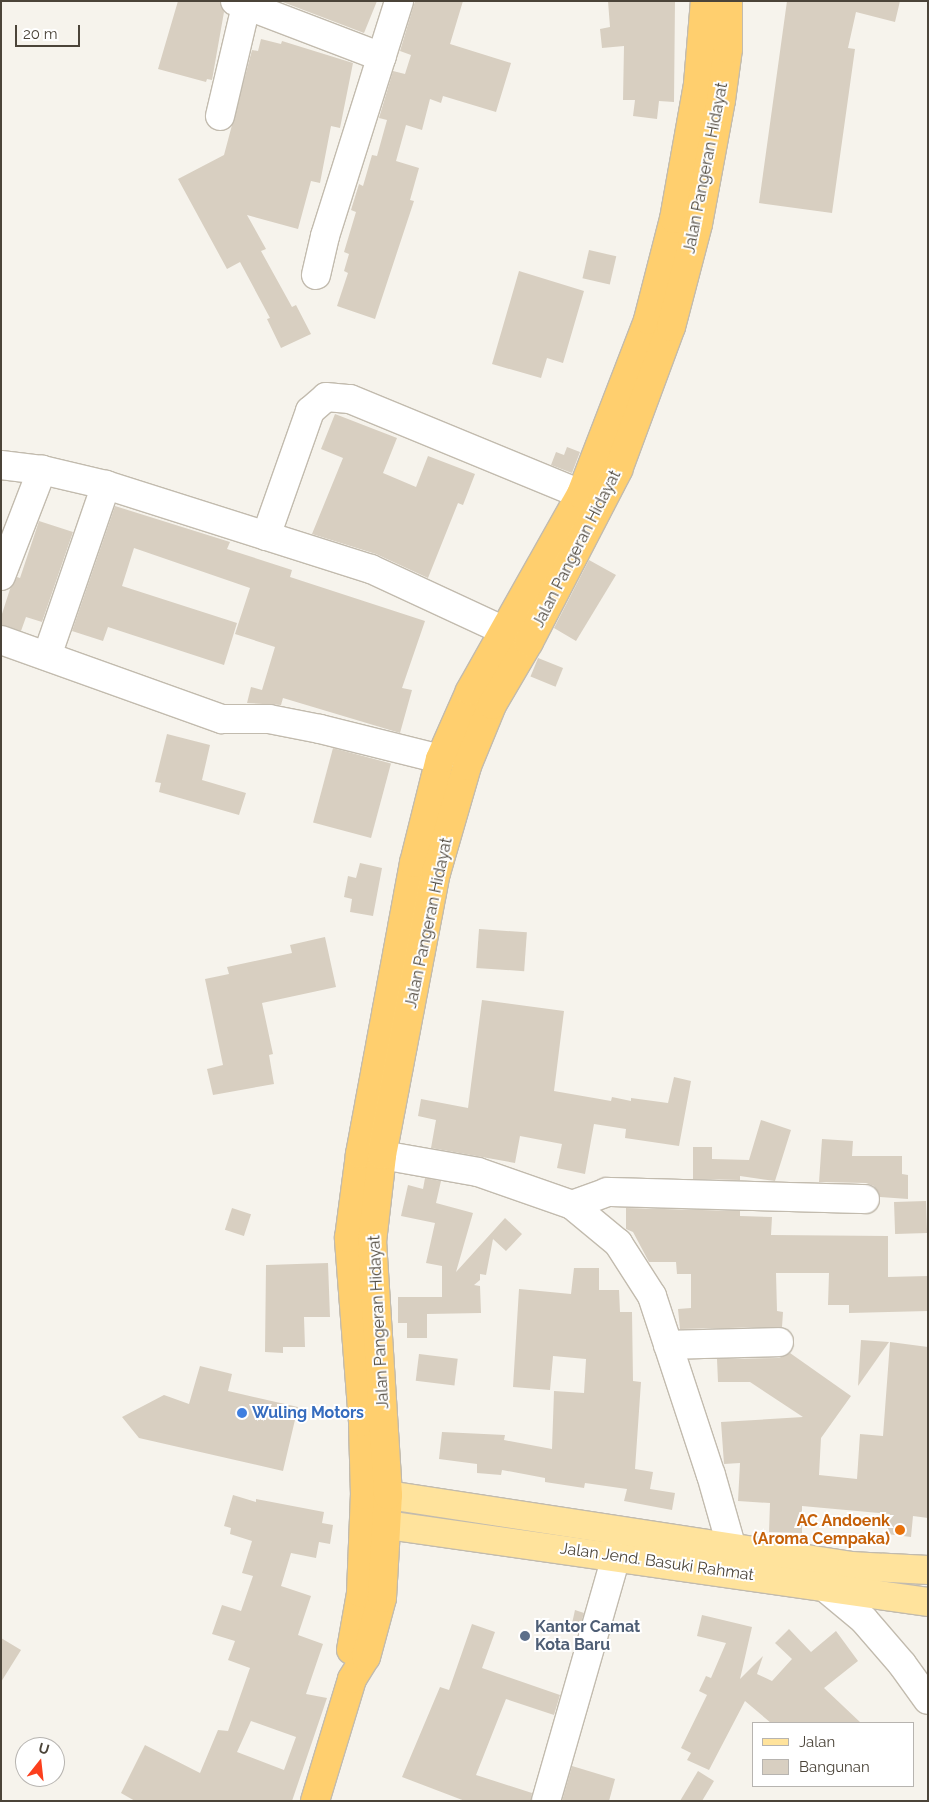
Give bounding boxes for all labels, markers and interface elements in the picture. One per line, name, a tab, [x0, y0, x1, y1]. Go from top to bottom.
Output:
scale bar	[18, 15, 82, 47]
text: 20 m	[23, 25, 58, 43]
street label: Jalan Pangeran Hidayat	[680, 81, 732, 255]
street label: Jalan Pangeran Hidayat	[529, 467, 625, 631]
street label: Jalan Pangeran Hidayat	[402, 836, 456, 1010]
street label: Jalan Pangeran Hidayat	[365, 1235, 393, 1409]
place label: Wuling Motors	[252, 1403, 364, 1423]
marker: Wuling Motors	[236, 1407, 248, 1419]
place label: AC Andoenk (Aroma Cempaka)	[753, 1511, 890, 1549]
marker: AC Andoenk (Aroma Cempaka)	[894, 1524, 906, 1536]
street label: Jalan Jend. Basuki Rahmat	[559, 1539, 755, 1585]
place label: Kantor Camat Kota Baru	[535, 1617, 641, 1655]
marker: Kantor Camat Kota Baru	[519, 1630, 531, 1642]
legend	[752, 1722, 914, 1787]
text: Jalan	[799, 1733, 835, 1751]
north arrow	[15, 1737, 65, 1787]
text: U	[37, 1739, 51, 1758]
text: Bangunan	[799, 1758, 870, 1776]

